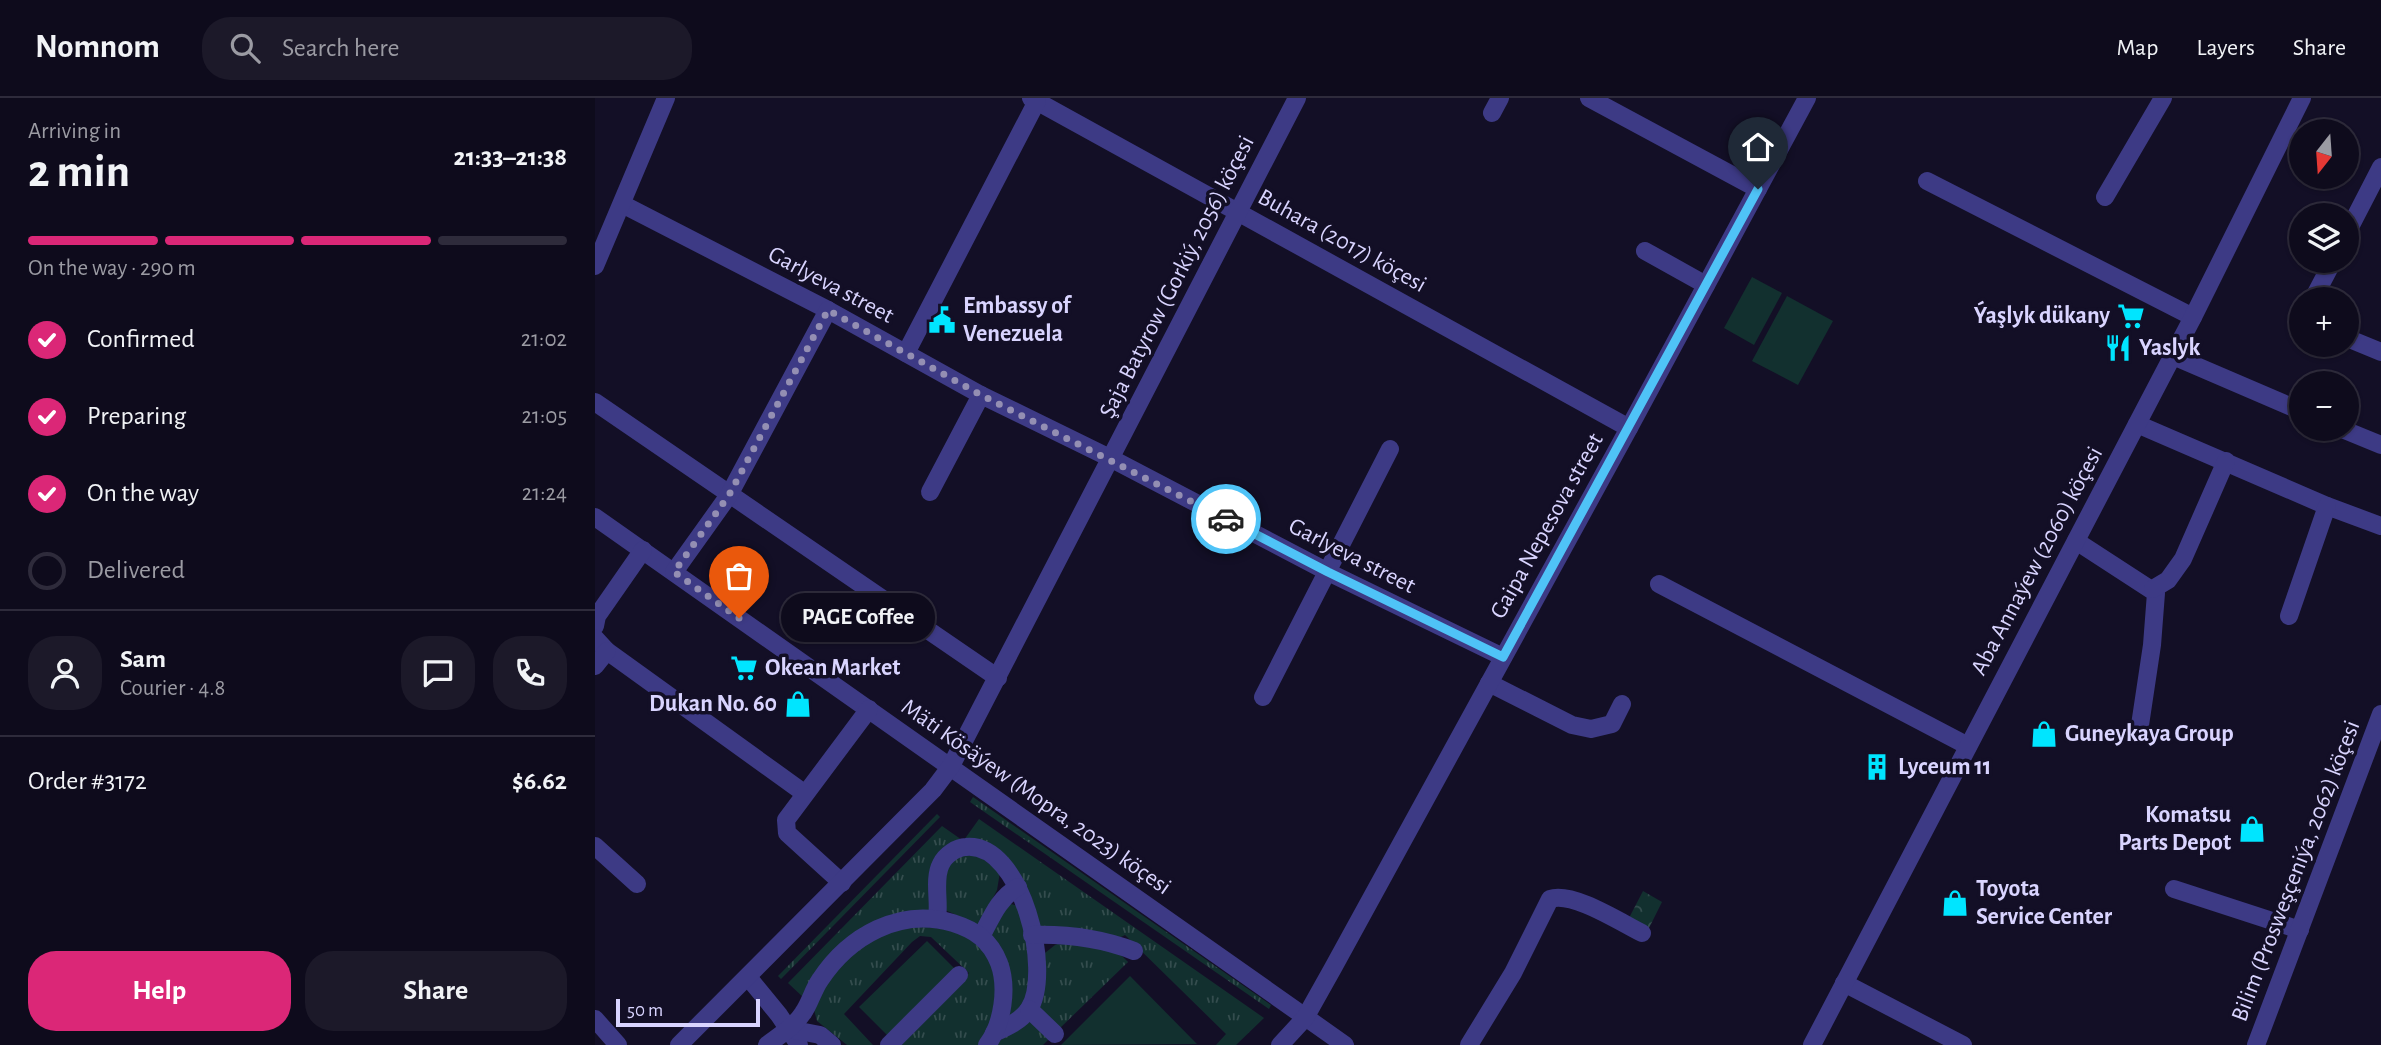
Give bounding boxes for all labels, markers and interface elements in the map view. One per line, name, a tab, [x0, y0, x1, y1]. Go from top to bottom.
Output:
search box	[202, 17, 692, 80]
icon: search	[226, 29, 264, 67]
text: Nomnom	[35, 31, 160, 64]
text: Search here	[282, 35, 400, 61]
text: Map	[2116, 36, 2158, 60]
text: Layers	[2196, 36, 2255, 60]
text: Share	[2293, 36, 2346, 60]
pin	[1728, 117, 1788, 189]
north arrow	[2289, 119, 2359, 189]
map controls	[2289, 119, 2359, 441]
text: Arriving in	[28, 120, 121, 143]
icon: home	[1739, 128, 1777, 166]
street label: Şaja Batyrow (Gorkiý, 2056) köçesi	[1095, 132, 1259, 422]
text: 21:33–21:38	[453, 144, 567, 170]
text: 2 min	[28, 149, 130, 195]
street label: Buhara (2017) köçesi	[1254, 185, 1430, 297]
button: layers	[2289, 203, 2359, 273]
street label: Garlyeva street	[764, 242, 898, 328]
text: On the way · 290 m	[28, 257, 196, 280]
button: +	[2289, 287, 2359, 357]
place label: Embassy of Venezuela	[963, 294, 1073, 346]
place label: Ýaşlyk dükany	[1974, 300, 2110, 328]
supermarket icon: Ýaşlyk dükany	[2116, 301, 2146, 331]
public building icon: Embassy of Venezuela	[927, 305, 957, 335]
icon: check	[28, 321, 66, 359]
text: Confirmed	[87, 326, 195, 352]
text: 21:02	[521, 328, 567, 351]
restaurant icon: Yaslyk	[2103, 333, 2133, 363]
place label: Yaslyk	[2139, 336, 2201, 360]
button: −	[2289, 371, 2359, 441]
icon: check	[28, 398, 66, 436]
text: Preparing	[87, 403, 186, 429]
text: 21:05	[522, 405, 567, 428]
street label: Gaipa Nepesova street	[1486, 429, 1608, 623]
street label: Aba Annaýew (2060) köçesi	[1967, 443, 2107, 679]
icon: check	[28, 475, 66, 513]
text: On the way	[87, 480, 199, 506]
text: 21:24	[522, 482, 567, 505]
courier	[1191, 484, 1261, 554]
icon: car	[1207, 500, 1245, 538]
street label: Garlyeva street	[1285, 514, 1419, 598]
pin	[709, 546, 769, 618]
text: Delivered	[87, 557, 185, 583]
icon: bag	[720, 557, 758, 595]
callout: PAGE Coffee	[781, 594, 935, 642]
text: PAGE Coffee	[802, 606, 914, 629]
button: person	[28, 636, 102, 710]
button: chat	[401, 636, 475, 710]
button: phone	[493, 636, 567, 710]
text: Sam	[120, 646, 166, 672]
supermarket icon: Okean Market	[729, 653, 759, 683]
place label: Okean Market	[765, 656, 900, 680]
text: Courier · 4.8	[120, 677, 225, 700]
shop icon: Dukan No. 60	[783, 689, 813, 719]
place label: Dukan No. 60	[649, 692, 777, 716]
street label: Mäti Kösäýew (Mopra, 2023) köçesi	[897, 695, 1175, 899]
street label: Bilim (Prosweşçeniýa, 2062) köçesi	[2227, 717, 2365, 1025]
shop icon: Guneykaya Group	[2029, 719, 2059, 749]
place label: Guneykaya Group	[2065, 722, 2234, 746]
building icon: Lyceum 11	[1862, 752, 1892, 782]
place label: Lyceum 11	[1898, 755, 1991, 779]
text: Order #3172	[28, 768, 147, 794]
text: $6.62	[512, 768, 567, 794]
place label: Komatsu Parts Depot	[2118, 803, 2231, 855]
shop icon: Komatsu Parts Depot	[2237, 814, 2267, 844]
place label: Toyota Service Center	[1976, 877, 2113, 929]
shop icon: Toyota Service Center	[1940, 888, 1970, 918]
button: Help	[28, 951, 291, 1031]
button: Share	[305, 951, 567, 1031]
scale bar	[616, 996, 759, 1028]
text: 50 m	[627, 1001, 663, 1020]

